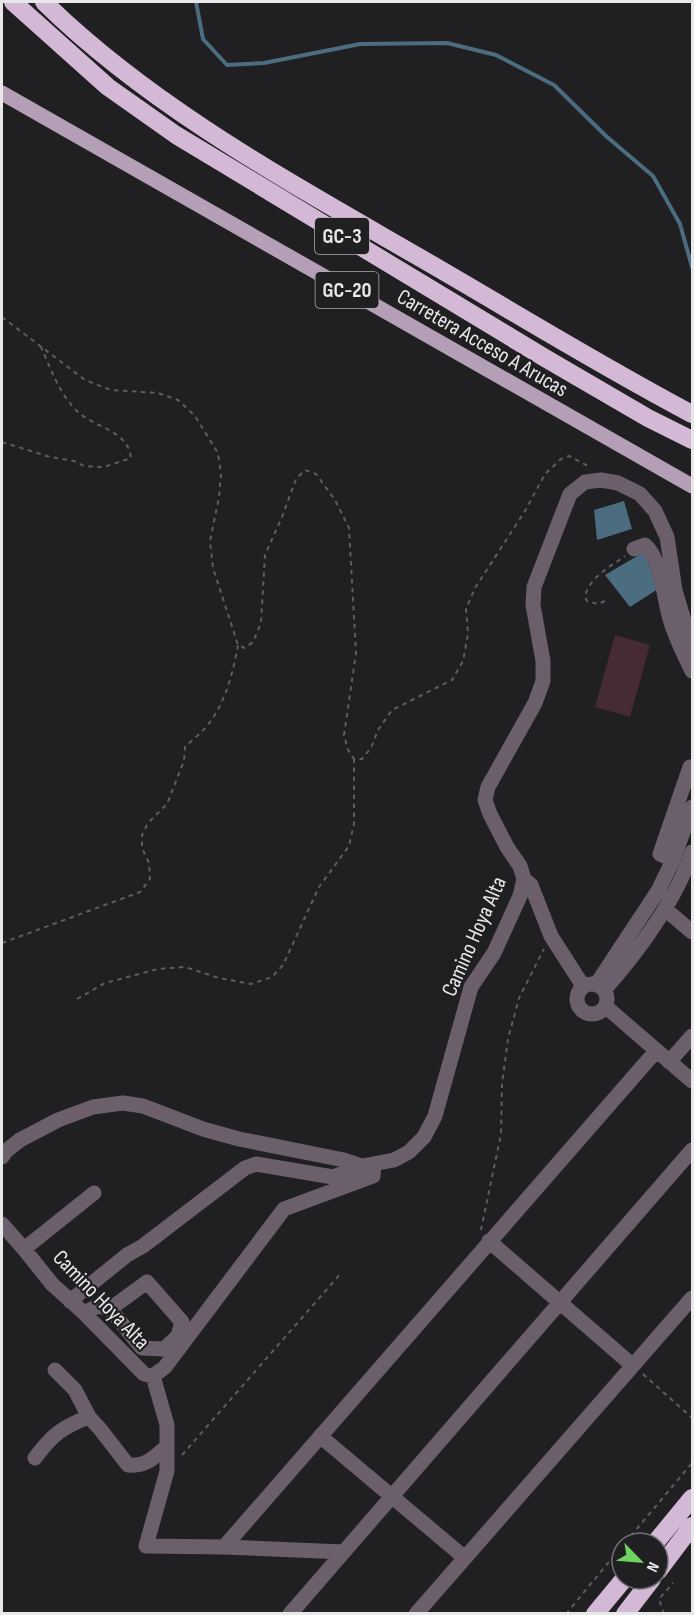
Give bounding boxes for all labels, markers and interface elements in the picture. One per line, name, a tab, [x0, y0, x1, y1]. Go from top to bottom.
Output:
road number: GC-3	[315, 218, 369, 254]
road number: GC-20	[316, 272, 378, 308]
street label: Carretera Acceso A Arucas	[392, 283, 573, 403]
street label: Camino Hoya Alta	[436, 873, 513, 1001]
street label: Camino Hoya Alta	[47, 1245, 155, 1356]
north arrow	[610, 1531, 670, 1591]
text: N	[642, 1559, 663, 1575]

